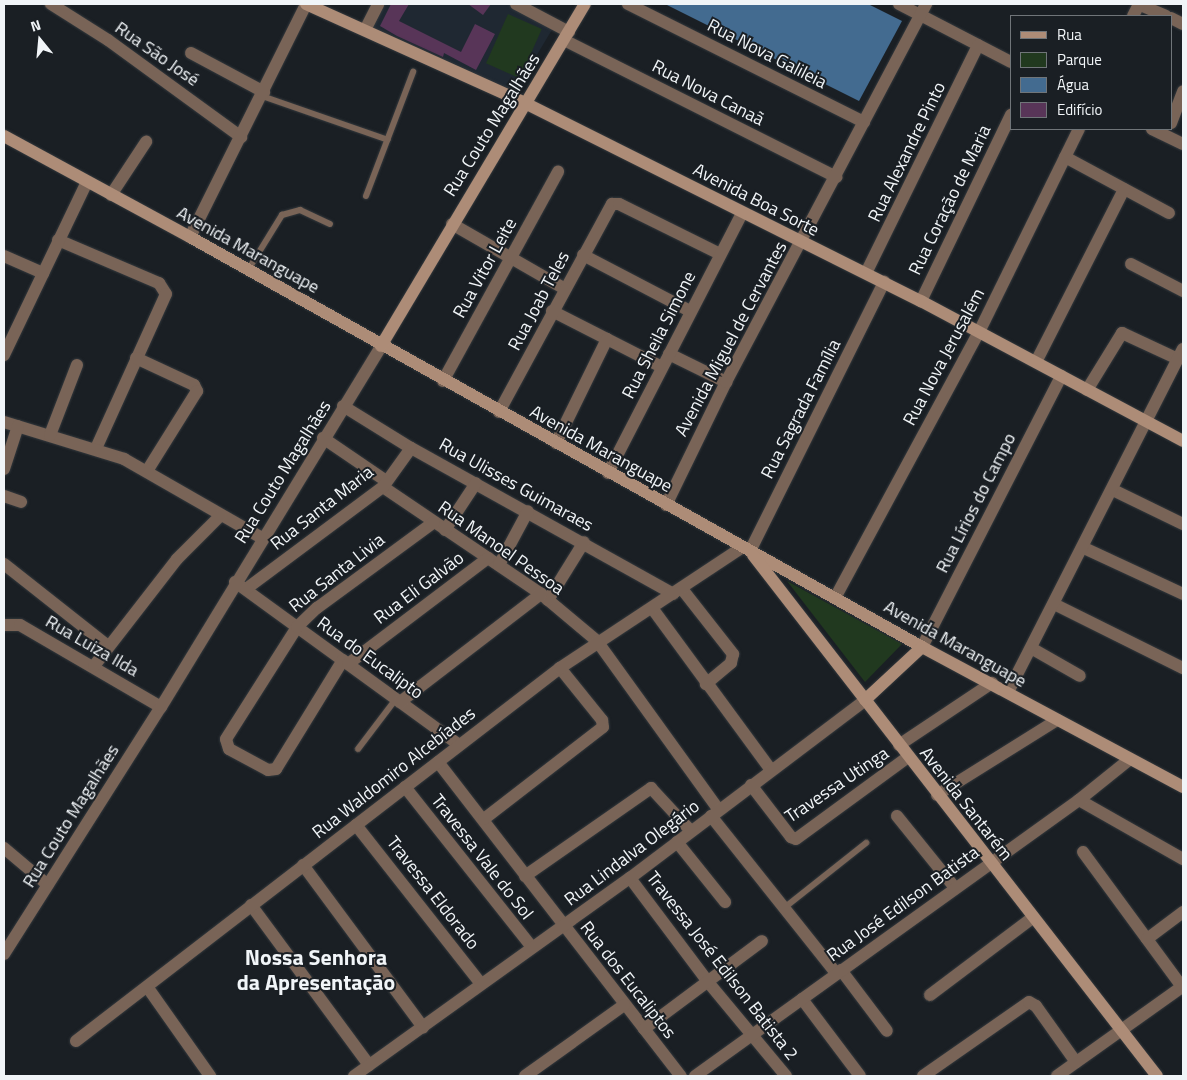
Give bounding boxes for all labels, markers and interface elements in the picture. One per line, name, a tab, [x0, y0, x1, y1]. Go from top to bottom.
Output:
text: N	[28, 14, 43, 37]
north arrow	[15, 15, 65, 65]
street label: Rua Nova Galileia	[704, 15, 830, 93]
legend	[1010, 15, 1172, 130]
street label: Rua São José	[111, 17, 203, 91]
text: Rua	[1057, 23, 1082, 46]
text: Parque	[1057, 48, 1102, 71]
street label: Rua Couto Magalhães	[439, 49, 545, 201]
street label: Rua Nova Canaã	[648, 55, 768, 131]
text: Água	[1057, 73, 1089, 96]
street label: Rua Alexandre Pinto	[864, 79, 950, 225]
text: Edifício	[1057, 98, 1102, 121]
street label: Rua Coração de Maria	[904, 121, 996, 279]
street label: Avenida Boa Sorte	[689, 159, 823, 241]
street label: Avenida Maranguape	[173, 202, 323, 298]
street label: Rua Vitor Leite	[449, 214, 521, 322]
street label: Avenida Miguel de Cervantes	[670, 238, 792, 440]
street label: Rua Joab Teles	[504, 248, 574, 354]
street label: Rua Sheila Simone	[618, 268, 700, 402]
street label: Rua Nova Jerusalém	[899, 285, 989, 429]
street label: Rua Sagrada Família	[757, 336, 845, 482]
street label: Rua Couto Magalhães	[230, 396, 336, 548]
street label: Avenida Maranguape	[526, 401, 676, 497]
street label: Rua Lírios do Campo	[931, 430, 1021, 576]
street label: Rua Ulisses Guimaraes	[435, 434, 597, 536]
street label: Rua Santa Maria	[266, 461, 378, 555]
street label: Rua Manoel Pessoa	[434, 496, 568, 600]
street label: Rua Santa Livia	[285, 529, 389, 617]
street label: Rua Eli Galvão	[370, 547, 468, 629]
street label: Avenida Maranguape	[880, 596, 1030, 692]
street label: Rua Luiza Ilda	[42, 611, 142, 681]
street label: Rua do Eucalipto	[313, 612, 427, 704]
street label: Rua Waldomiro Alcebíades	[308, 703, 480, 843]
street label: Rua Couto Magalhães	[18, 740, 124, 892]
street label: Travessa Utinga	[781, 742, 893, 828]
street label: Avenida Santarém	[915, 743, 1017, 865]
street label: Travessa Vale do Sol	[426, 790, 538, 924]
street label: Rua Lindalva Olegário	[560, 795, 704, 911]
street label: Travessa Eldorado	[382, 832, 484, 954]
street label: Rua José Edilson Batista	[823, 842, 983, 966]
street label: Travessa José Edilson Batista 2	[642, 867, 802, 1065]
street label: Rua dos Eucaliptos	[576, 917, 680, 1043]
district label: Nossa Senhora da Apresentação	[237, 944, 395, 996]

